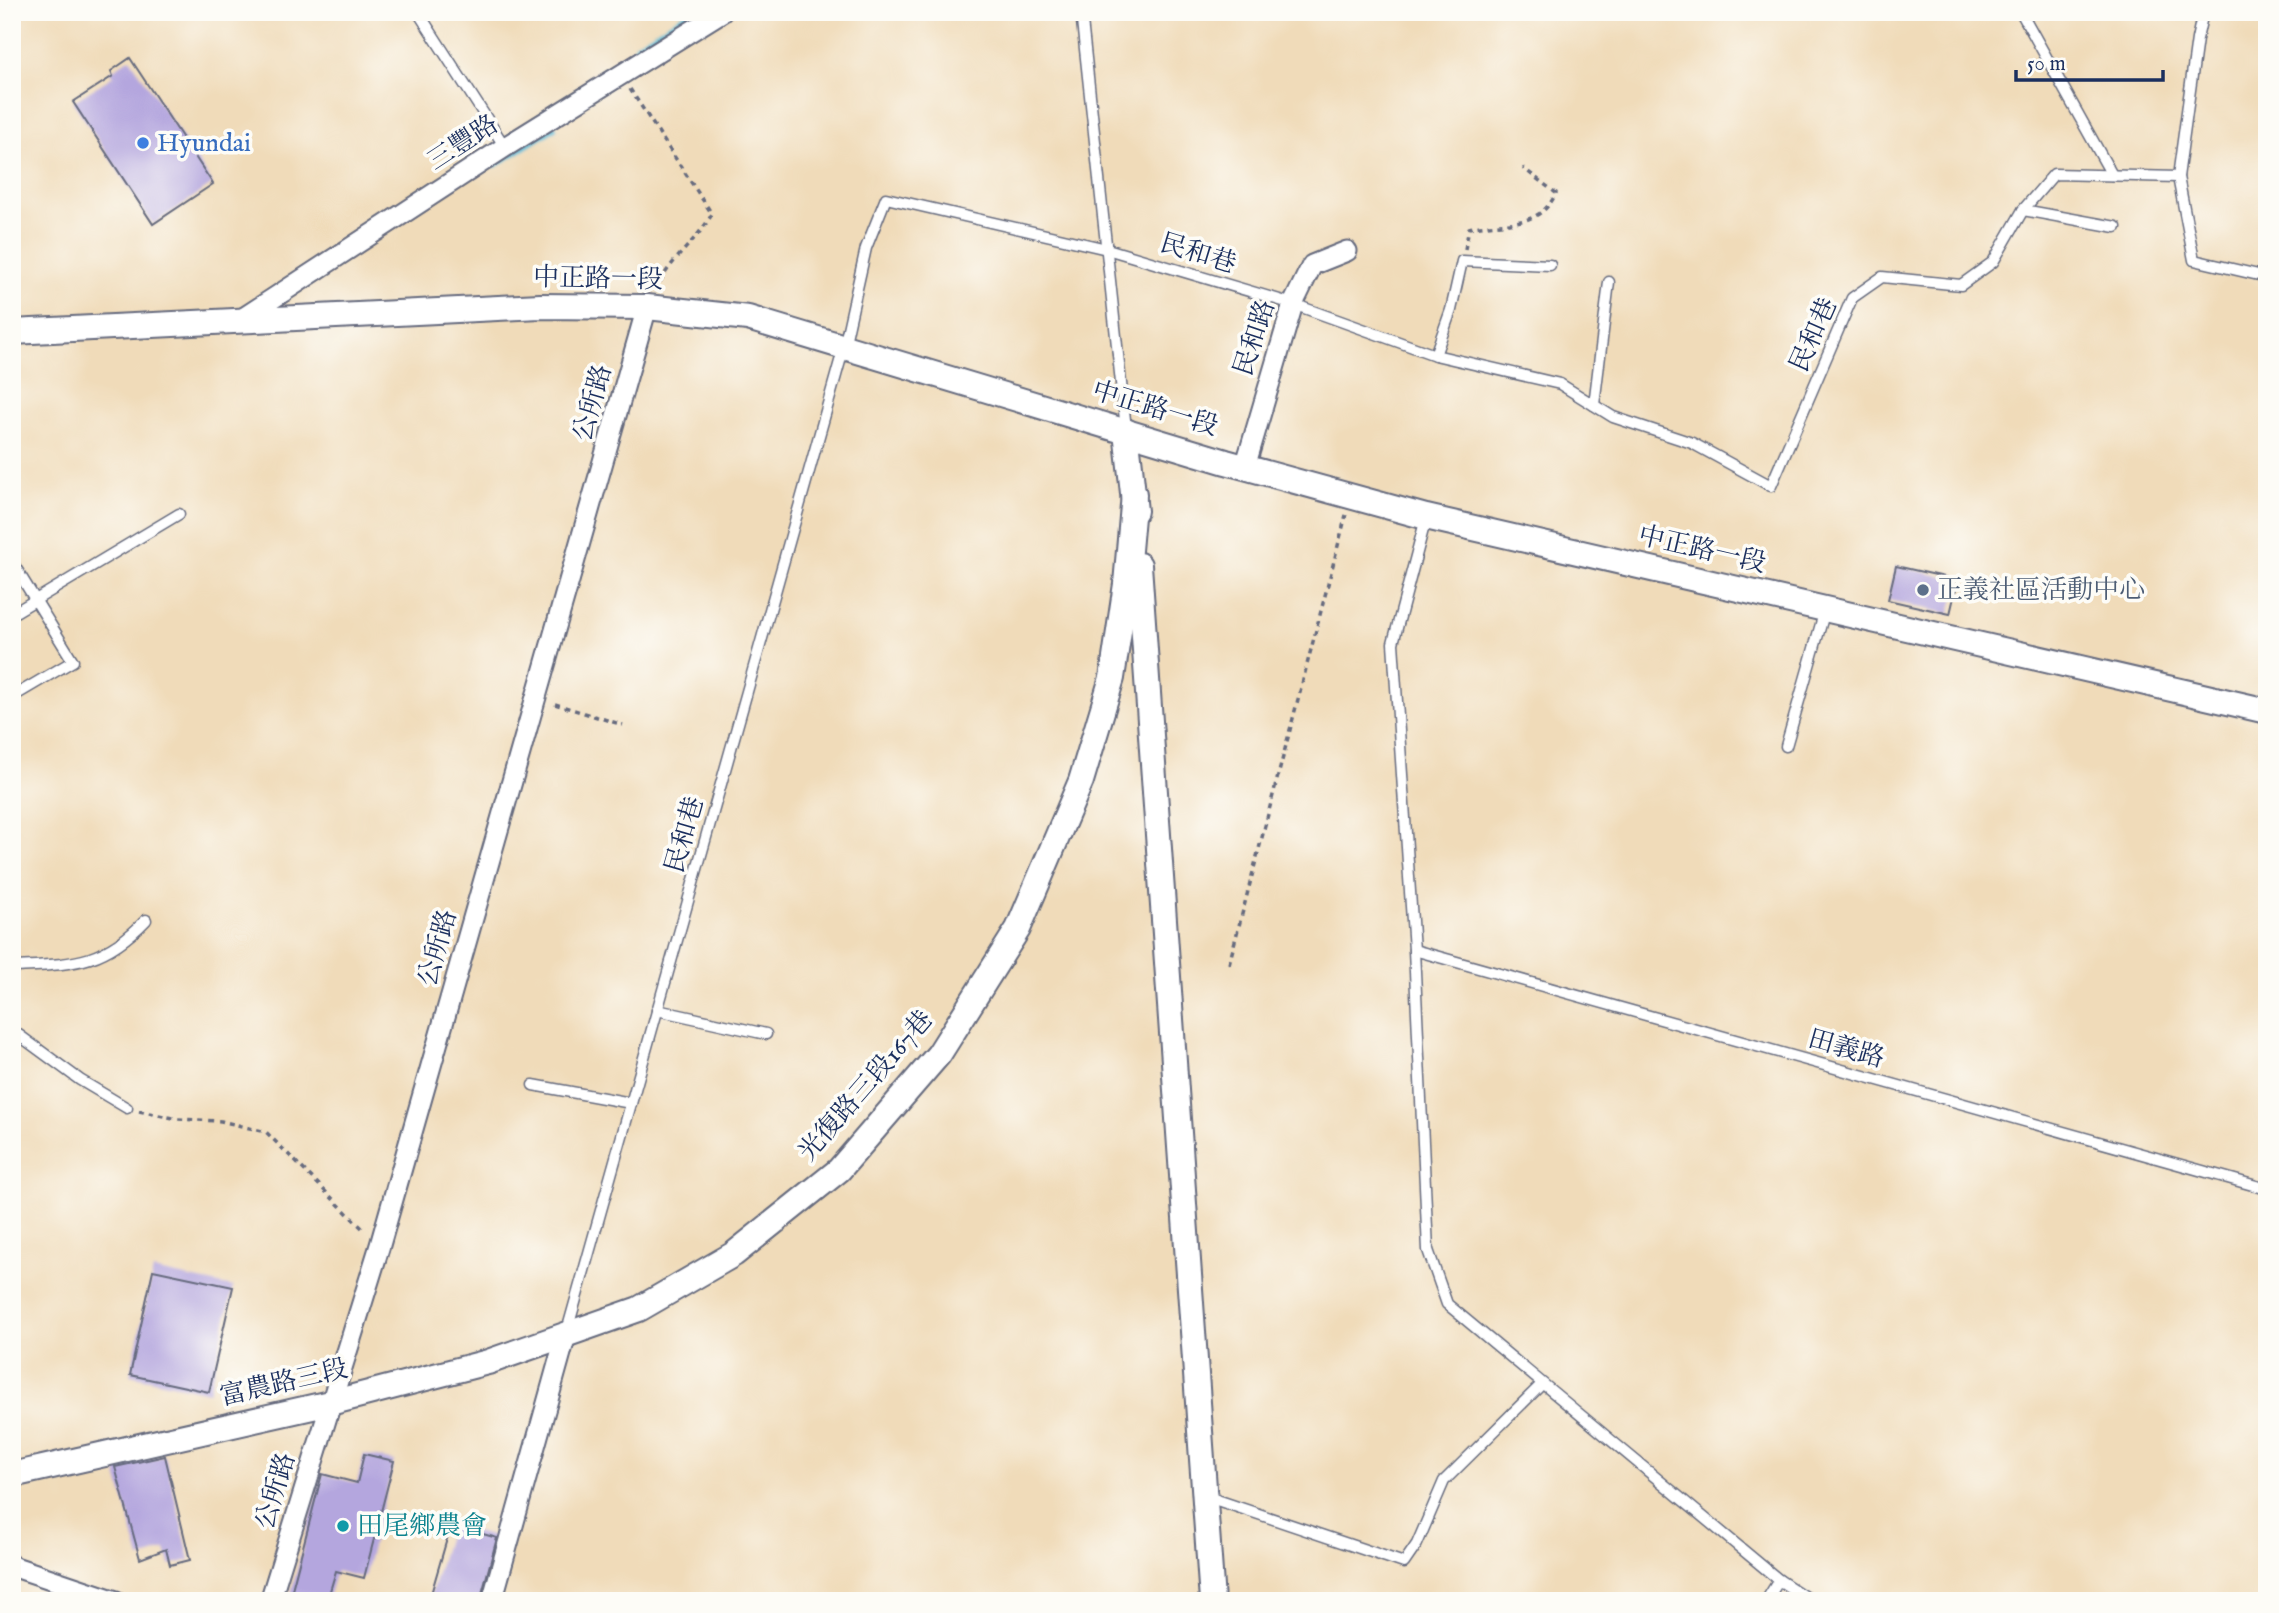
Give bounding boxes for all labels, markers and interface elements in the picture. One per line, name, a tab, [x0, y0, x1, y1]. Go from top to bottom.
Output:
scale bar	[2016, 38, 2164, 82]
text: 50 m	[2027, 51, 2066, 78]
street label: 三豐路	[421, 108, 505, 178]
place label: Hyundai	[157, 127, 251, 160]
marker: Hyundai	[135, 135, 151, 151]
street label: 民和巷	[1156, 227, 1240, 281]
street label: 中正路一段	[533, 261, 663, 297]
street label: 民和巷	[1783, 293, 1845, 377]
street label: 民和路	[1227, 296, 1283, 380]
street label: 公所路	[566, 361, 620, 445]
street label: 中正路一段	[1088, 374, 1222, 444]
street label: 中正路一段	[1635, 519, 1769, 581]
place label: 正義社區活動中心	[1937, 574, 2145, 607]
marker: 正義社區活動中心	[1915, 582, 1931, 598]
street label: 民和巷	[658, 793, 712, 877]
street label: 公所路	[411, 906, 465, 990]
street label: 光復路三段167巷	[792, 1004, 940, 1168]
street label: 田義路	[1804, 1022, 1888, 1076]
street label: 富農路三段	[217, 1352, 351, 1414]
street label: 公所路	[249, 1449, 303, 1533]
place label: 田尾鄉農會	[357, 1510, 487, 1543]
marker: 田尾鄉農會	[335, 1518, 351, 1534]

